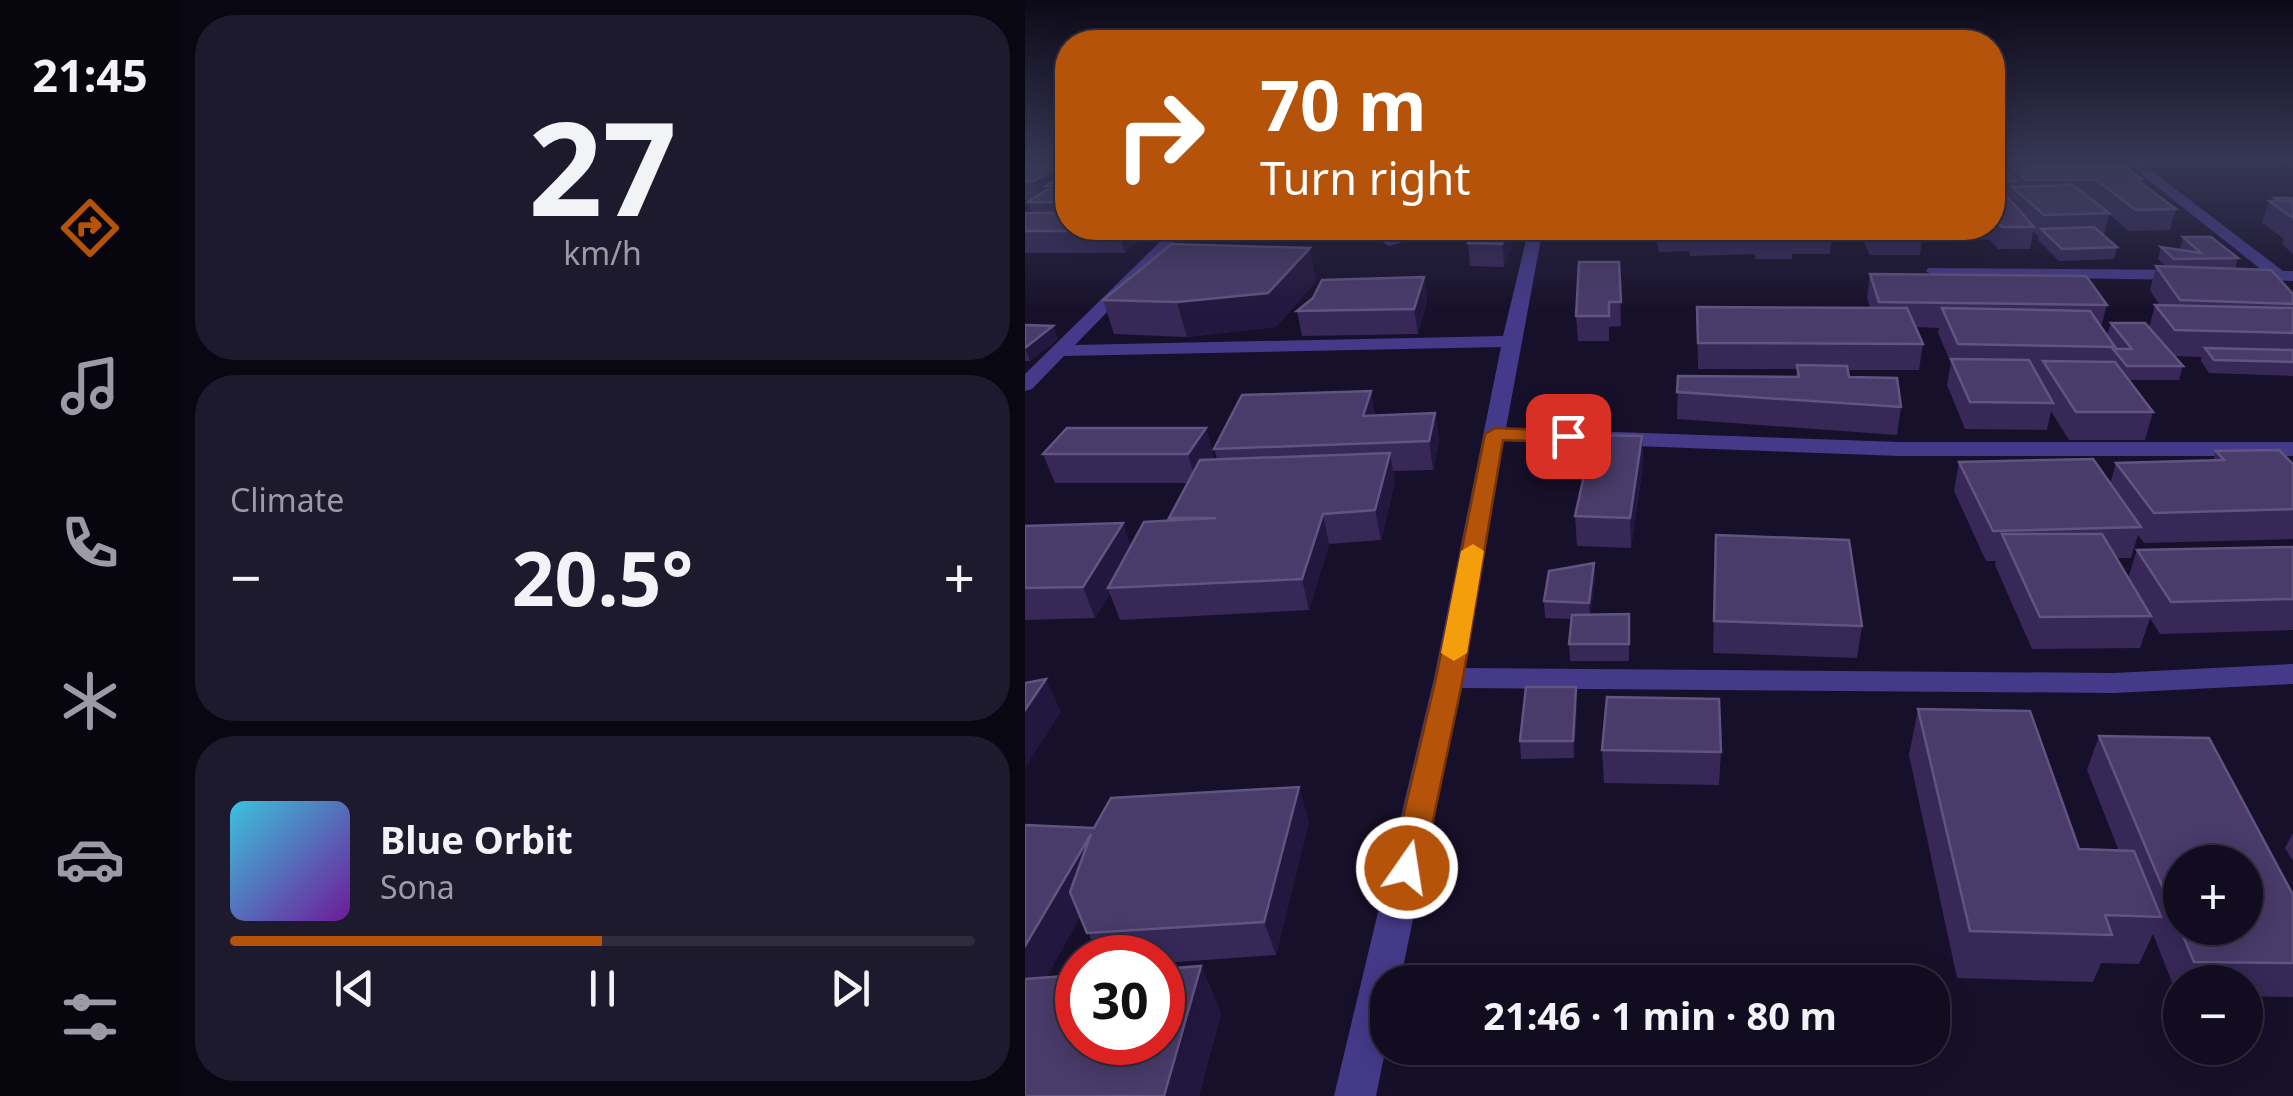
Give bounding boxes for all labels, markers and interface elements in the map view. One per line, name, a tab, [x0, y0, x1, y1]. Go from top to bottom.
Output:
text: 21:45	[32, 44, 148, 105]
text: 70 m	[1260, 56, 1427, 152]
icon: right	[1095, 70, 1225, 200]
text: 27	[528, 77, 677, 254]
text: Turn right	[1260, 147, 1471, 208]
icon: directions	[55, 193, 125, 263]
text: km/h	[563, 231, 642, 274]
icon: music	[55, 351, 125, 421]
pin	[1526, 394, 1611, 479]
icon: arrive	[1541, 409, 1596, 464]
text: Climate	[230, 478, 344, 521]
icon: phone	[55, 508, 125, 578]
text: 20.5°	[512, 526, 693, 628]
text: −	[230, 539, 261, 614]
text: +	[944, 539, 975, 614]
icon: climate	[55, 666, 125, 736]
text: Blue Orbit	[380, 813, 573, 865]
position arrow	[1355, 816, 1459, 920]
icon: car	[55, 824, 125, 894]
map controls	[2163, 845, 2263, 1065]
button: +	[2163, 845, 2263, 945]
text: Sona	[380, 865, 455, 908]
speed limit sign: 30	[1055, 935, 1185, 1065]
icon: previous	[327, 961, 382, 1016]
icon: pause	[575, 961, 630, 1016]
icon: next	[823, 961, 878, 1016]
button: −	[2163, 965, 2263, 1065]
icon: filters	[55, 982, 125, 1052]
text: 21:46 · 1 min · 80 m	[1483, 989, 1837, 1041]

